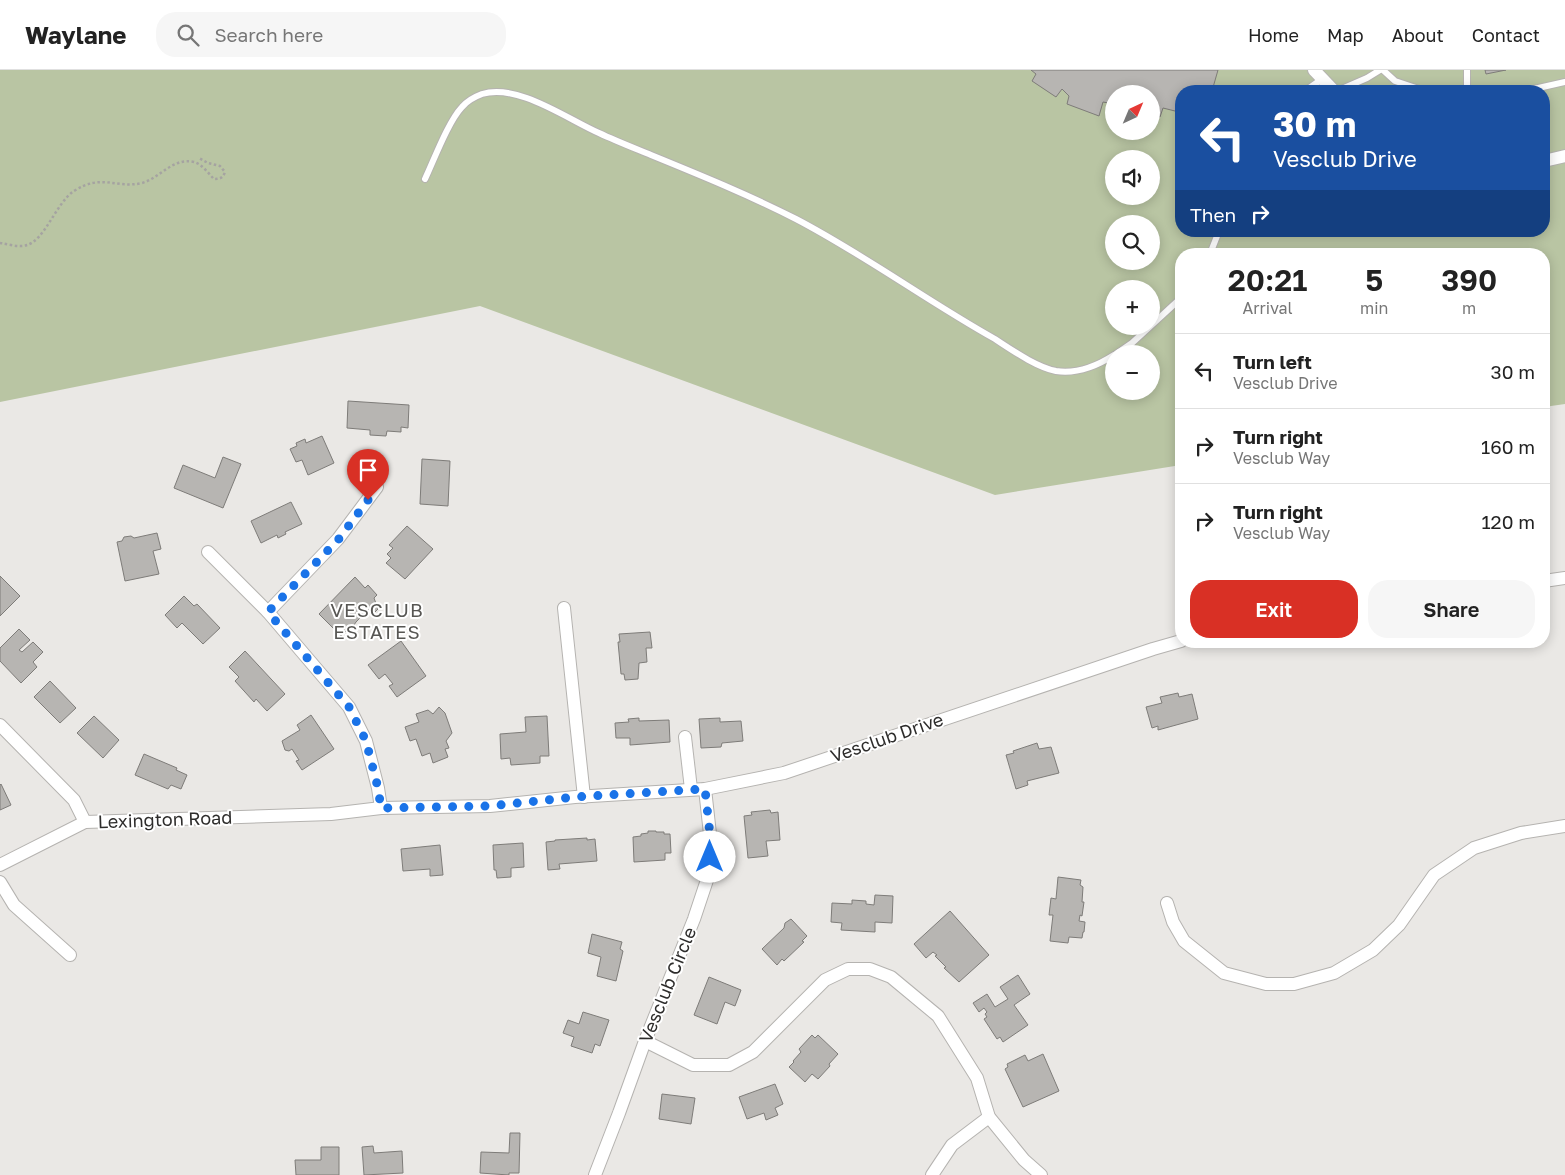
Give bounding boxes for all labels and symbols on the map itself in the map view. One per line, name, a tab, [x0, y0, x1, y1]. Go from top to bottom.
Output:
north arrow	[1105, 85, 1160, 140]
pin	[347, 449, 389, 500]
district label: VESCLUB ESTATES	[330, 598, 424, 643]
street label: Vesclub Drive	[827, 708, 946, 767]
street label: Lexington Road	[97, 806, 233, 832]
position arrow	[683, 830, 735, 882]
street label: Vesclub Circle	[634, 924, 700, 1046]

